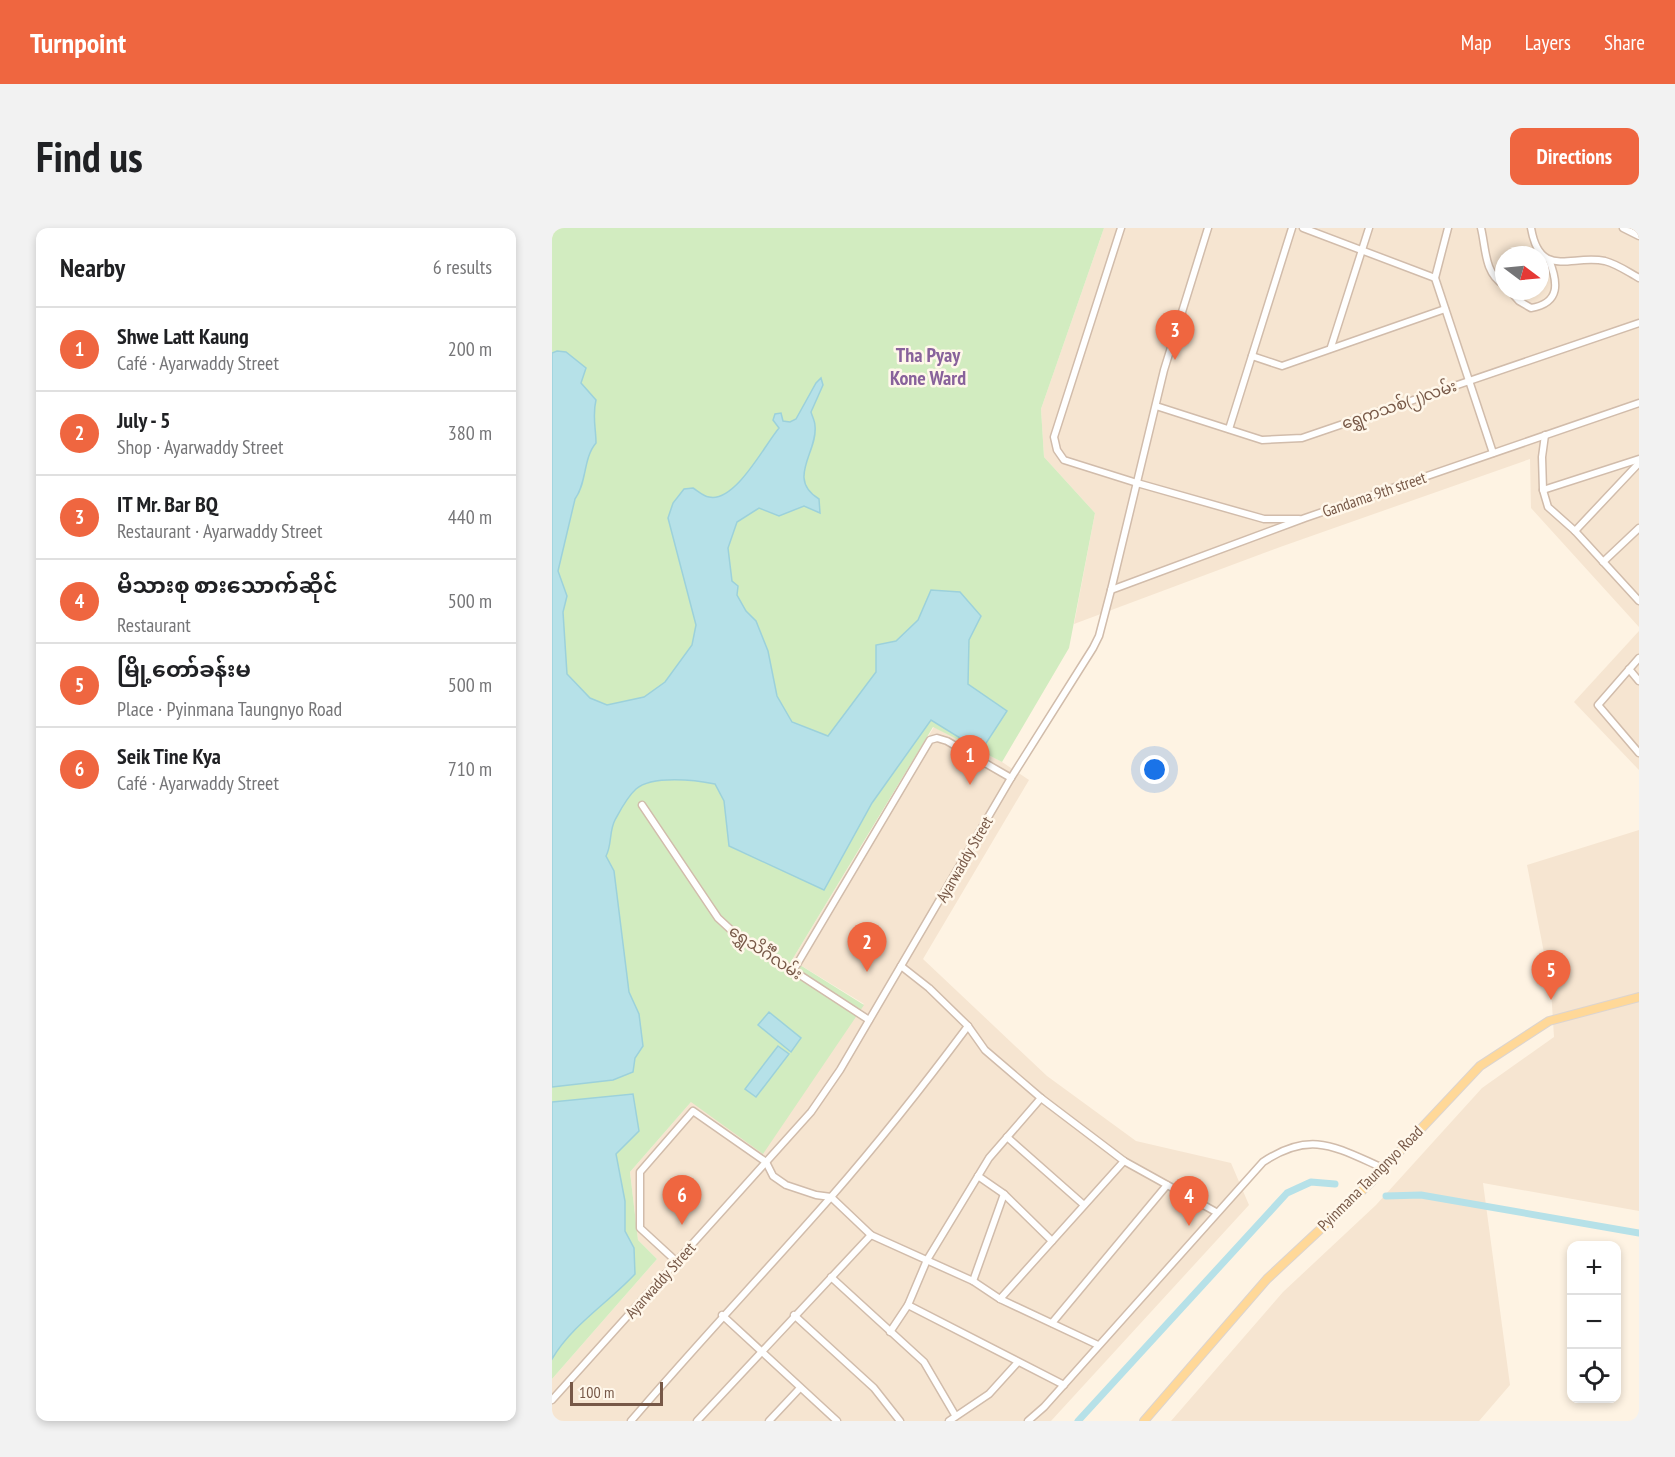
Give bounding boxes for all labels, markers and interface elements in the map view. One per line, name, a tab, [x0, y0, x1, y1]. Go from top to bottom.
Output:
text: Turnpoint	[30, 24, 126, 61]
text: Map	[1461, 29, 1492, 56]
text: Layers	[1525, 29, 1571, 56]
text: Share	[1604, 29, 1645, 56]
button: Directions	[1510, 128, 1639, 185]
text: Find us	[36, 129, 143, 184]
north arrow	[1495, 246, 1549, 300]
text: Nearby	[60, 251, 125, 284]
text: 6 results	[433, 254, 492, 280]
pin: 3	[1156, 310, 1194, 360]
text: Shwe Latt Kaung	[117, 322, 249, 350]
text: 1	[75, 336, 84, 362]
text: 200 m	[448, 336, 492, 362]
district label: Tha Pyay Kone Ward	[890, 342, 966, 391]
text: Café · Ayarwaddy Street	[117, 350, 279, 376]
street label: ရွှေကသစ်(၂)လမ်း	[1339, 374, 1460, 437]
text: July - 5	[117, 406, 170, 434]
text: 2	[75, 420, 84, 446]
text: 380 m	[448, 420, 492, 446]
text: Shop · Ayarwaddy Street	[117, 434, 283, 460]
street label: Gandama 9th street	[1319, 467, 1429, 521]
text: IT Mr. Bar BQ	[117, 490, 218, 518]
text: 3	[75, 504, 84, 530]
text: 440 m	[448, 504, 492, 530]
text: Restaurant · Ayarwaddy Street	[117, 518, 323, 544]
text: မိသားစု စားသောက်ဆိုင်	[117, 571, 338, 599]
text: 4	[75, 588, 84, 614]
text: 500 m	[448, 588, 492, 614]
text: Restaurant	[117, 612, 191, 638]
text: မြို့တော်ခန်းမ	[117, 655, 251, 683]
text: 5	[75, 672, 84, 698]
text: 500 m	[448, 672, 492, 698]
text: Place · Pyinmana Taungnyo Road	[117, 696, 342, 722]
pin: 1	[950, 736, 990, 785]
text: Seik Tine Kya	[117, 742, 221, 770]
your location	[1140, 755, 1169, 784]
text: 6	[75, 756, 84, 782]
text: 710 m	[448, 756, 492, 782]
text: Café · Ayarwaddy Street	[117, 770, 279, 796]
street label: Ayarwaddy Street	[931, 812, 997, 905]
street label: ရွှေသိင်္ဂီလမ်း	[723, 919, 807, 987]
pin: 2	[848, 922, 886, 972]
pin: 5	[1532, 950, 1570, 1000]
street label: Pyinmana Taungnyo Road	[1313, 1121, 1427, 1235]
pin: 6	[662, 1176, 702, 1225]
pin: 4	[1170, 1176, 1208, 1226]
street label: Ayarwaddy Street	[621, 1237, 700, 1322]
map controls	[1567, 1241, 1621, 1403]
button: +	[1567, 1241, 1621, 1295]
button: −	[1567, 1295, 1621, 1349]
button: locate	[1567, 1349, 1621, 1403]
scale bar	[570, 1379, 663, 1406]
text: 100 m	[579, 1382, 614, 1402]

